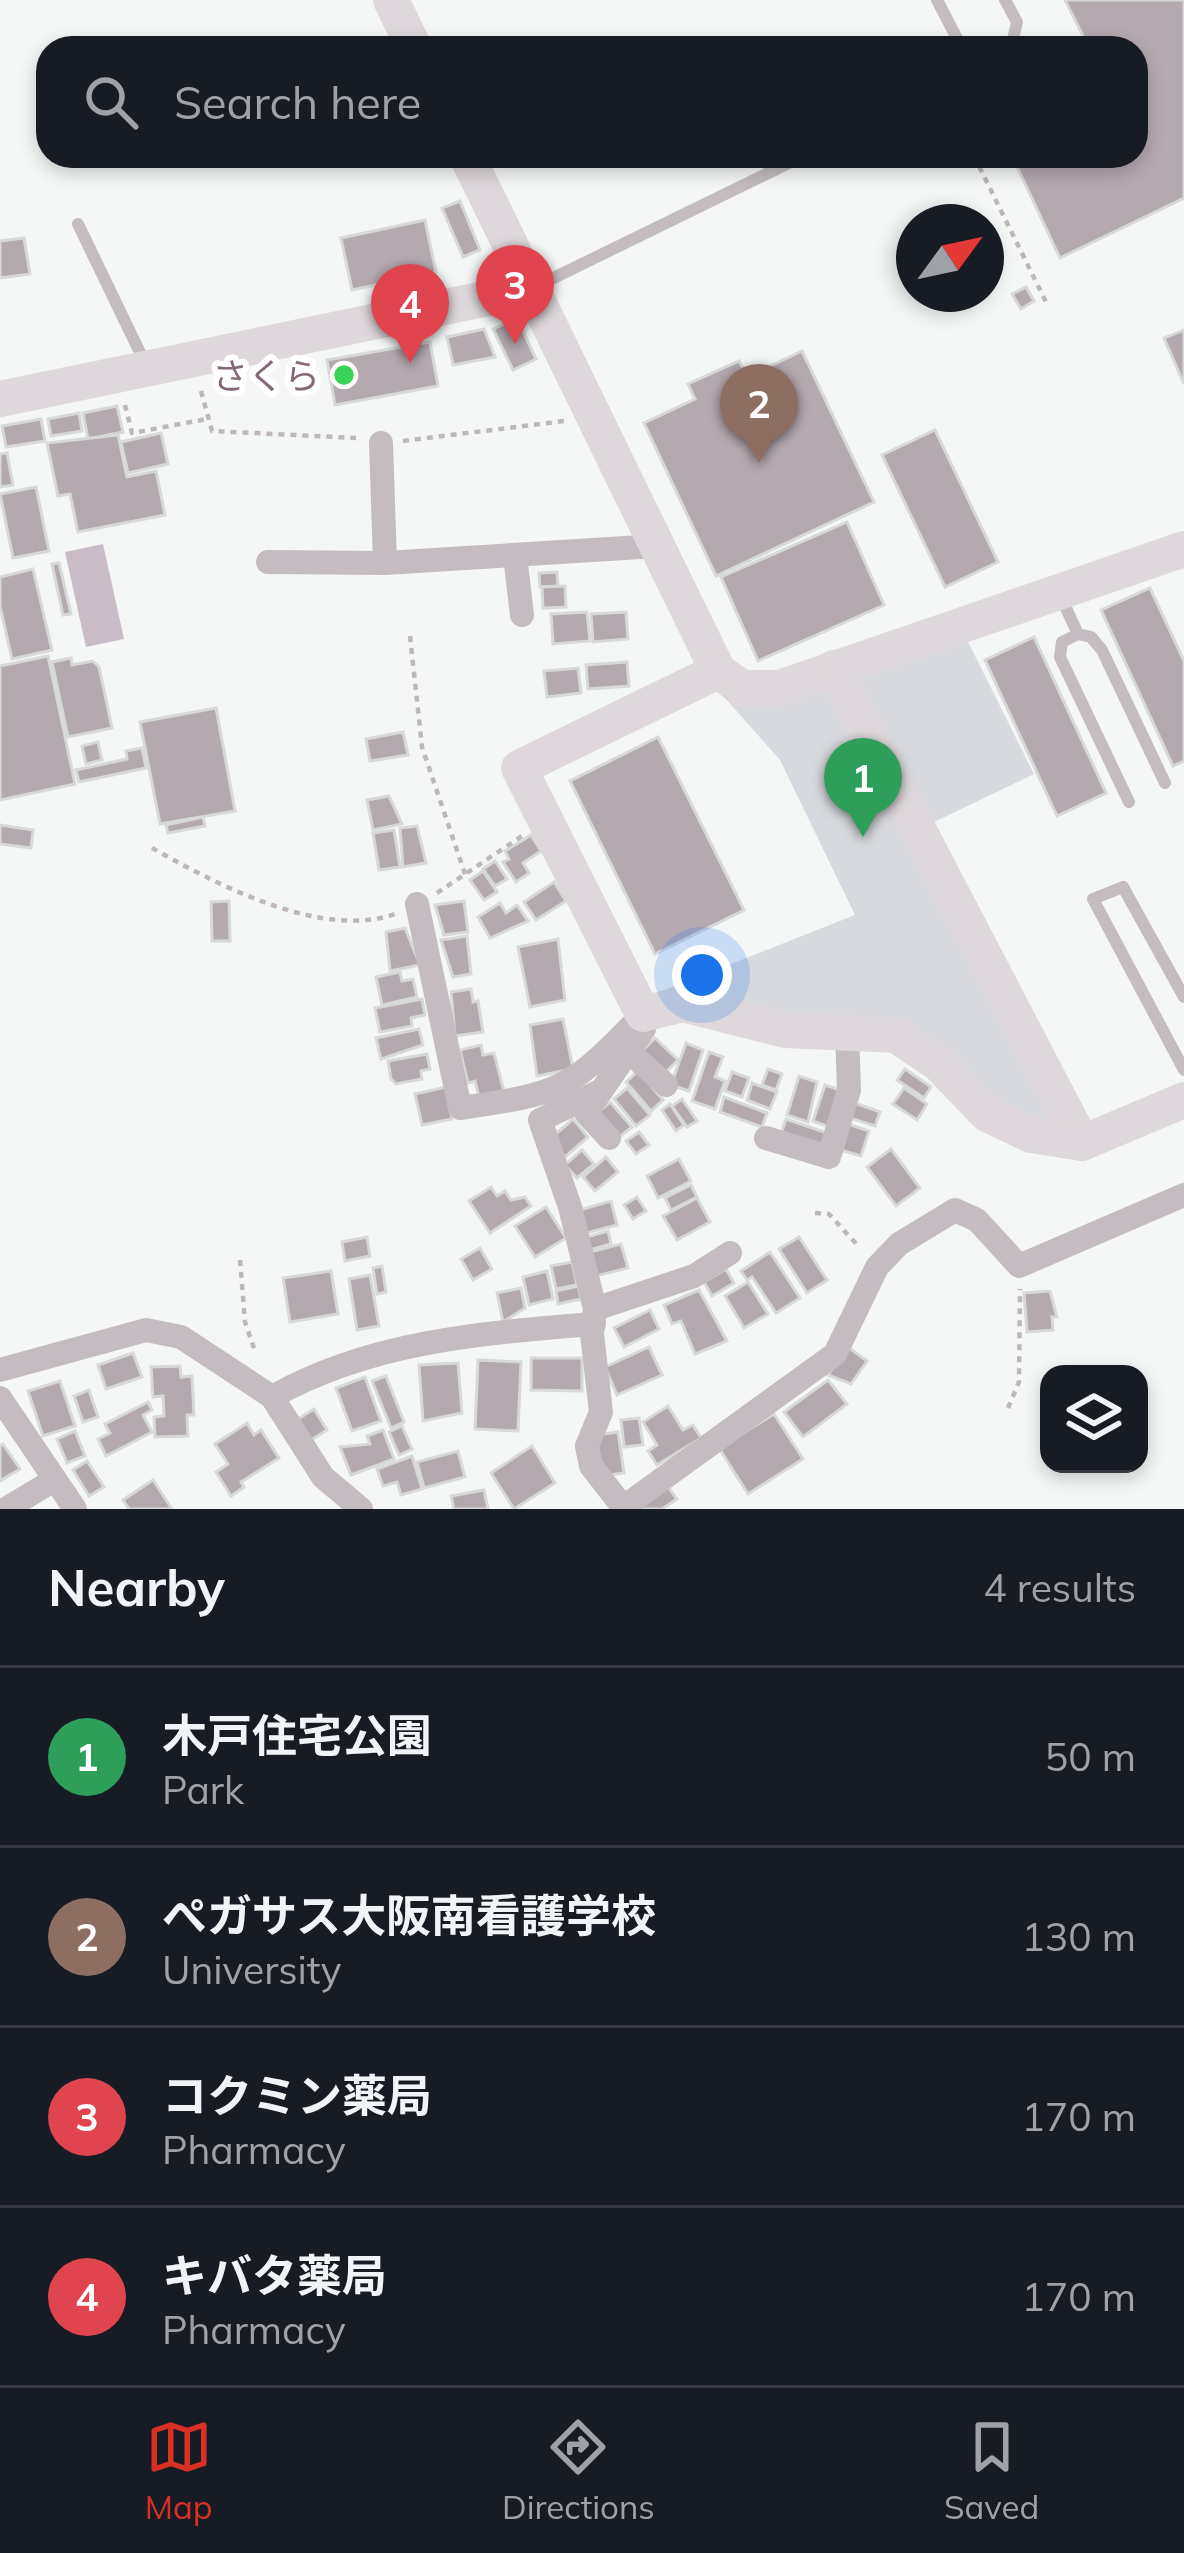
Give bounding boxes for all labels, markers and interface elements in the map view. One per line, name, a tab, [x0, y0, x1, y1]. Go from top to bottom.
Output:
search box	[36, 36, 1148, 168]
icon: search	[78, 69, 144, 135]
text: Search here	[174, 74, 421, 130]
north arrow	[896, 204, 1004, 312]
pin: 3	[476, 245, 554, 344]
pin: 4	[371, 264, 449, 363]
place label: さくら	[212, 353, 320, 398]
marker: さくら	[331, 362, 357, 388]
pin: 2	[720, 364, 798, 463]
pin: 1	[824, 738, 902, 837]
your location	[672, 945, 732, 1005]
map controls	[1040, 1365, 1148, 1473]
button: layers	[1040, 1365, 1148, 1473]
text: Nearby	[48, 1555, 225, 1619]
text: 4 results	[983, 1563, 1136, 1612]
text: 木戸住宅公園	[162, 1707, 432, 1763]
text: 1	[75, 1732, 99, 1781]
text: 50 m	[1045, 1732, 1136, 1781]
text: Park	[162, 1765, 244, 1814]
text: ぺガサス大阪南看護学校	[162, 1887, 656, 1943]
text: 2	[75, 1912, 99, 1961]
text: 130 m	[1021, 1912, 1136, 1961]
text: University	[162, 1945, 341, 1994]
text: コクミン薬局	[162, 2067, 432, 2123]
text: 3	[75, 2092, 99, 2141]
text: 170 m	[1021, 2092, 1136, 2141]
text: Pharmacy	[162, 2125, 346, 2174]
text: キバタ薬局	[162, 2247, 387, 2303]
text: 4	[75, 2272, 99, 2321]
text: 170 m	[1021, 2272, 1136, 2321]
text: Pharmacy	[162, 2305, 346, 2354]
tab: Map	[145, 2414, 213, 2527]
tab: Directions	[502, 2414, 655, 2527]
tab: Saved	[944, 2414, 1039, 2527]

